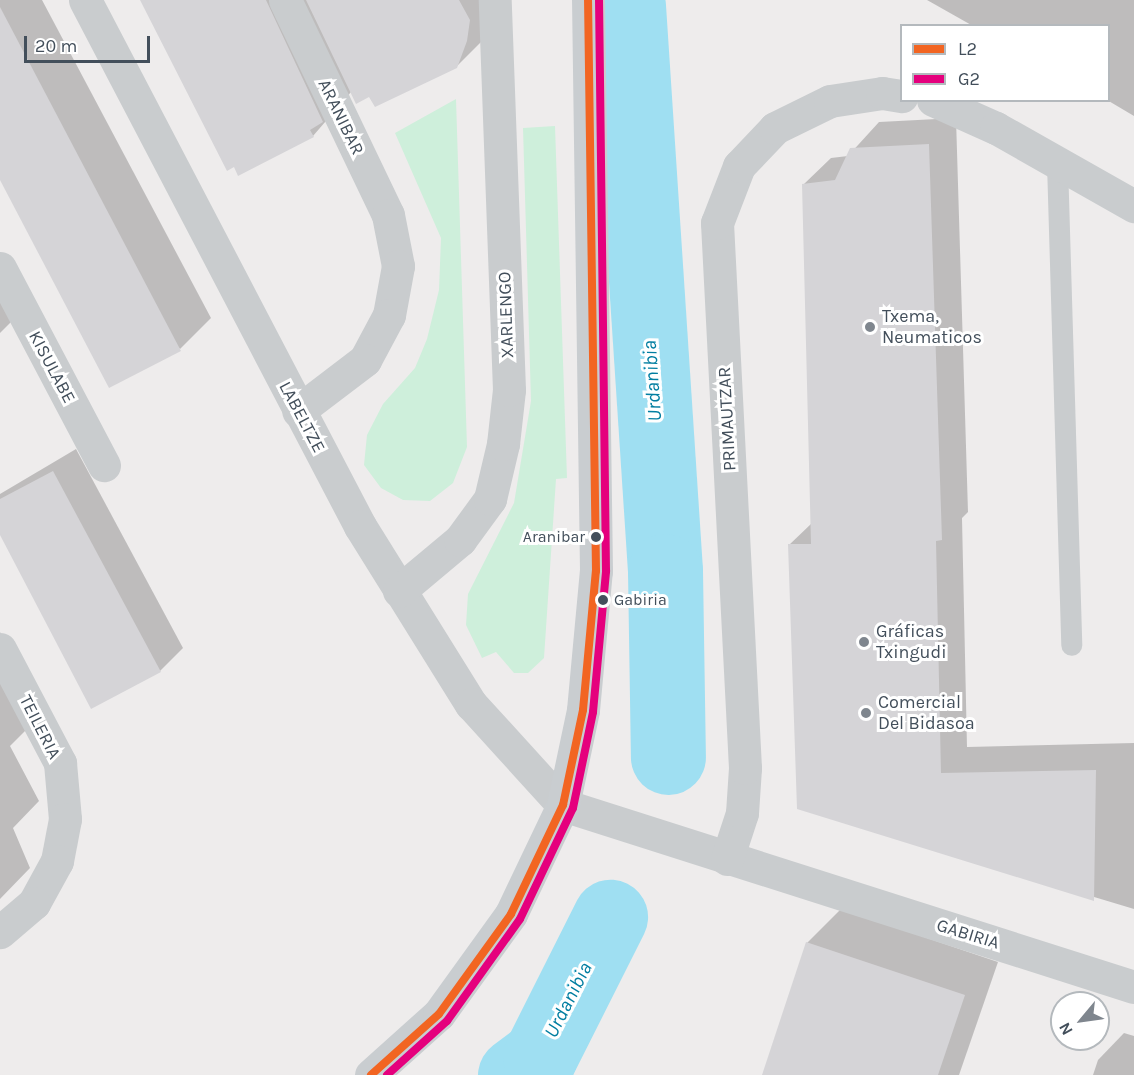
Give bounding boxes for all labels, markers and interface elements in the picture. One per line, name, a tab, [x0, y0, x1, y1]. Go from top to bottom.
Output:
scale bar	[27, 24, 153, 62]
legend	[900, 24, 1110, 102]
text: 20 m	[35, 35, 77, 57]
text: L2	[958, 38, 977, 60]
text: G2	[958, 68, 980, 90]
street label: ARANIBAR	[313, 76, 369, 158]
street label: XARLENGO	[494, 271, 518, 359]
place label: Txema, Neumaticos	[882, 306, 982, 348]
marker: Txema, Neumaticos	[863, 320, 877, 334]
street label: KISULABE	[24, 327, 80, 407]
water label: Urdanibia	[637, 339, 667, 423]
street label: PRIMAUTZAR	[713, 366, 741, 472]
street label: LABELTZE	[274, 378, 330, 456]
place label: Aranibar	[523, 527, 585, 547]
marker: Aranibar	[590, 531, 602, 543]
place label: Gabiria	[614, 590, 667, 610]
marker: Gabiria	[597, 594, 609, 606]
place label: Gráficas Txingudi	[876, 621, 947, 664]
marker: Gráficas Txingudi	[857, 635, 871, 649]
street label: TEILERIA	[15, 691, 65, 763]
place label: Comercial Del Bidasoa	[878, 692, 975, 734]
marker: Comercial Del Bidasoa	[859, 706, 873, 720]
street label: GABIRIA	[934, 914, 1002, 954]
water label: Urdanibia	[539, 958, 597, 1042]
north arrow	[1050, 991, 1110, 1051]
text: N	[1054, 1019, 1077, 1039]

